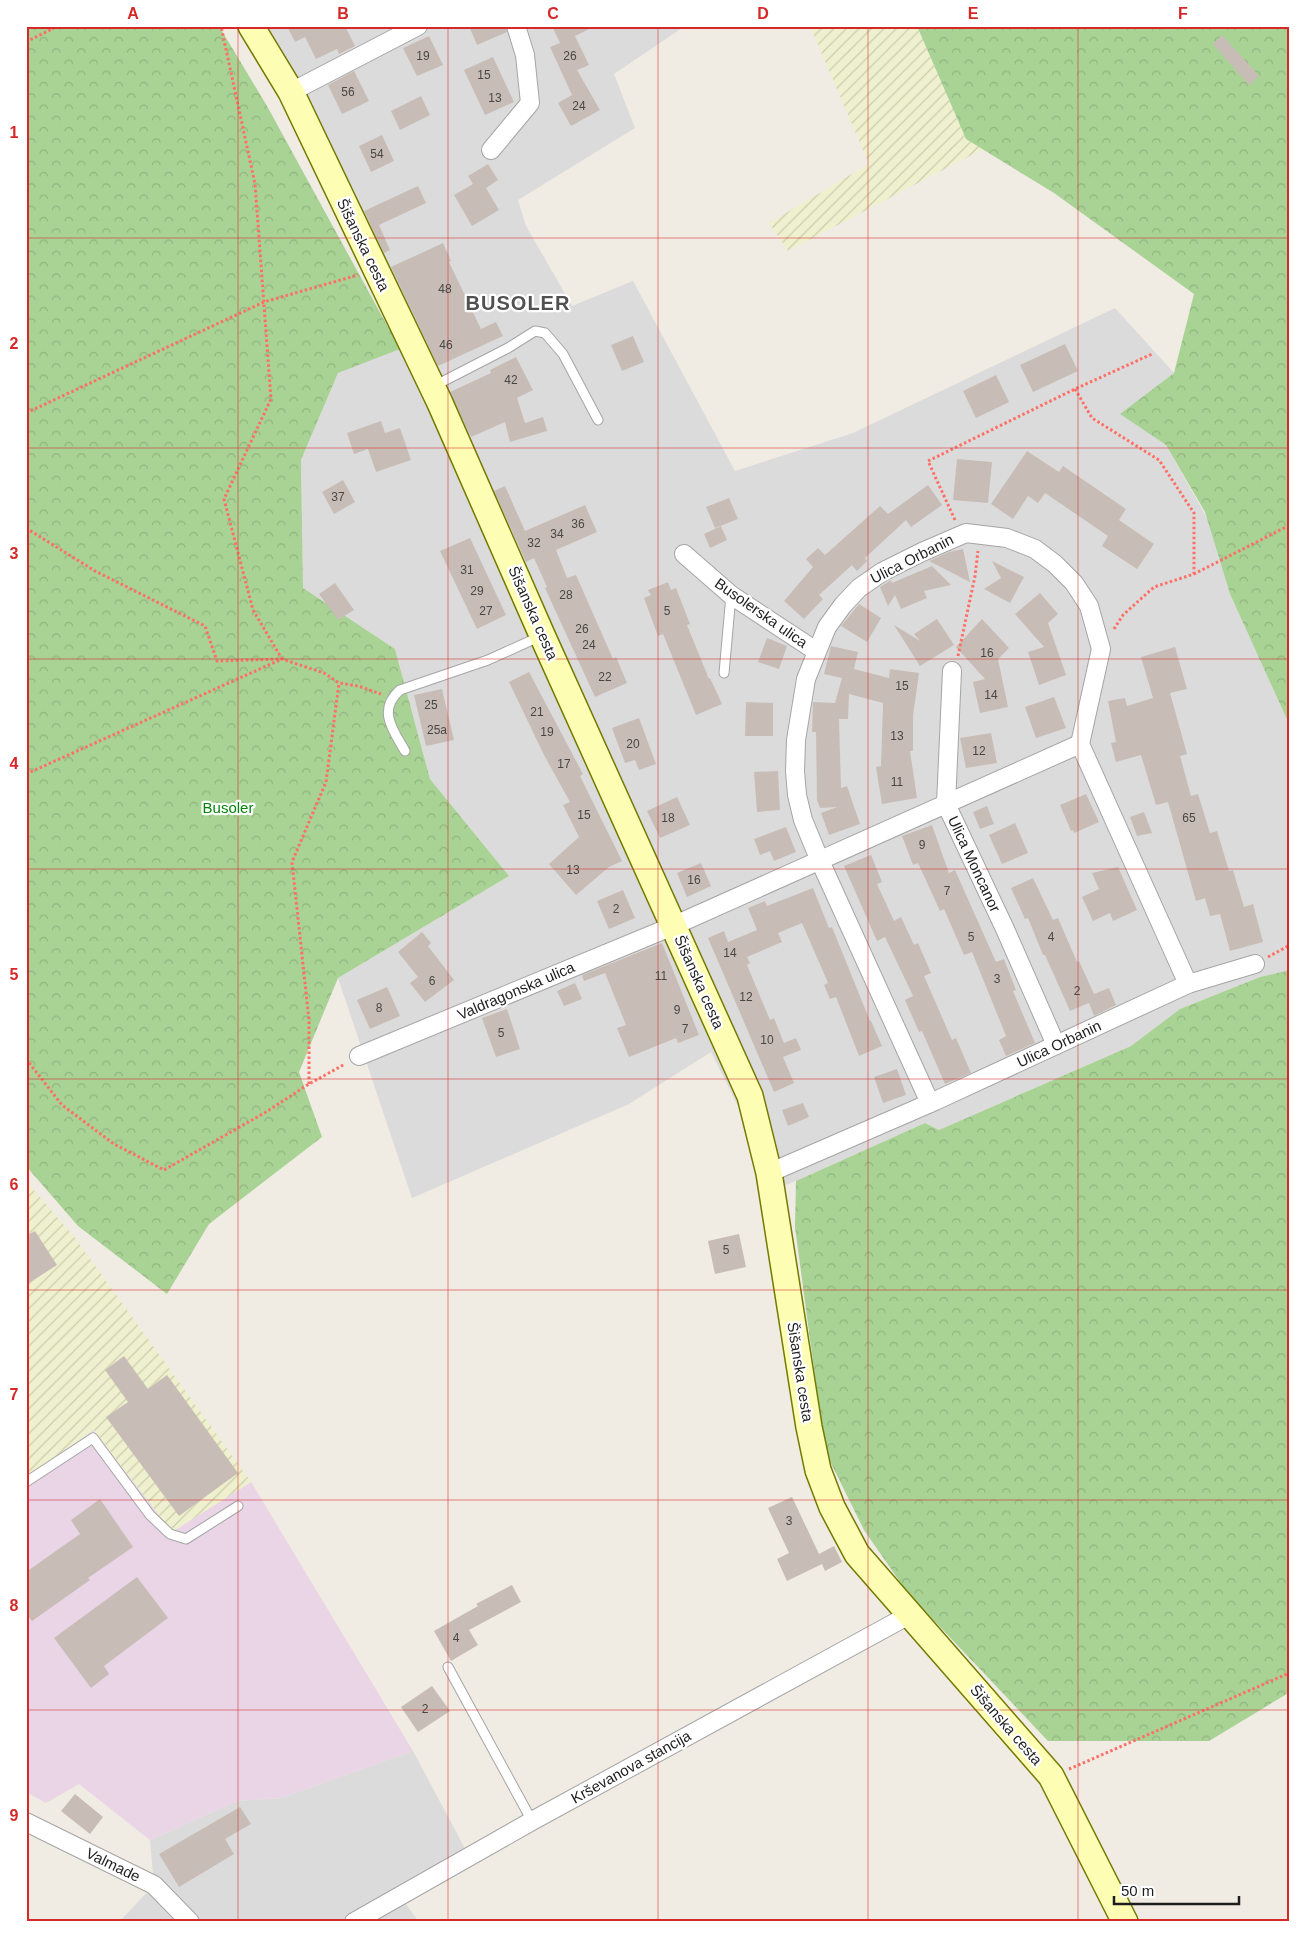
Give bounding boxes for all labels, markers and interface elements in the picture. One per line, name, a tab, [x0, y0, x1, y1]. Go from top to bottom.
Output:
text: A	[127, 5, 139, 22]
text: B	[337, 5, 349, 22]
text: C	[547, 5, 559, 22]
text: D	[757, 5, 769, 22]
text: E	[968, 5, 979, 22]
text: F	[1178, 5, 1188, 22]
house number: 19	[416, 49, 430, 63]
house number: 26	[563, 49, 577, 63]
house number: 15	[477, 68, 491, 82]
house number: 56	[341, 85, 355, 99]
house number: 13	[488, 91, 502, 105]
house number: 24	[572, 99, 586, 113]
text: 1	[10, 124, 19, 141]
house number: 54	[370, 147, 384, 161]
street label: Šišanska cesta	[334, 196, 393, 294]
house number: 48	[438, 282, 452, 296]
district label: BUSOLER	[466, 292, 570, 314]
text: 2	[10, 335, 19, 352]
house number: 46	[439, 338, 453, 352]
house number: 42	[504, 373, 518, 387]
house number: 37	[331, 490, 345, 504]
house number: 36	[571, 517, 585, 531]
house number: 34	[550, 527, 564, 541]
street label: Ulica Orbanin	[867, 530, 956, 587]
house number: 32	[527, 536, 541, 550]
text: 3	[10, 545, 19, 562]
house number: 31	[460, 563, 474, 577]
street label: Šišanska cesta	[505, 563, 562, 663]
street label: Busolerska ulica	[712, 574, 811, 651]
house number: 29	[470, 584, 484, 598]
house number: 28	[559, 588, 573, 602]
house number: 27	[479, 604, 493, 618]
house number: 5	[664, 604, 671, 618]
house number: 26	[575, 622, 589, 636]
house number: 24	[582, 638, 596, 652]
house number: 16	[980, 646, 994, 660]
house number: 22	[598, 670, 612, 684]
house number: 15	[895, 679, 909, 693]
house number: 14	[984, 688, 998, 702]
house number: 25	[424, 698, 438, 712]
house number: 21	[530, 705, 544, 719]
house number: 25a	[427, 723, 447, 737]
house number: 19	[540, 725, 554, 739]
house number: 13	[890, 729, 904, 743]
house number: 20	[626, 737, 640, 751]
house number: 12	[972, 744, 986, 758]
text: 4	[10, 755, 19, 772]
house number: 17	[557, 757, 571, 771]
house number: 11	[891, 775, 904, 789]
park label: Busoler	[203, 799, 253, 816]
house number: 15	[577, 808, 591, 822]
house number: 18	[661, 811, 675, 825]
house number: 65	[1182, 811, 1196, 825]
street label: Ulica Moncanor	[945, 813, 1004, 915]
house number: 9	[919, 838, 926, 852]
house number: 13	[566, 863, 580, 877]
house number: 16	[687, 873, 701, 887]
house number: 7	[944, 884, 951, 898]
house number: 2	[613, 902, 620, 916]
house number: 5	[968, 930, 975, 944]
house number: 4	[1048, 930, 1055, 944]
street label: Šišanska cesta	[671, 932, 728, 1032]
house number: 14	[723, 946, 737, 960]
street label: Valdragonska ulica	[455, 958, 578, 1023]
text: 5	[10, 966, 19, 983]
house number: 11	[655, 969, 668, 983]
house number: 3	[994, 972, 1001, 986]
house number: 6	[429, 974, 436, 988]
house number: 2	[1074, 984, 1081, 998]
house number: 12	[739, 990, 753, 1004]
house number: 8	[376, 1001, 383, 1015]
house number: 9	[674, 1003, 681, 1017]
street label: Ulica Orbanin	[1014, 1017, 1104, 1070]
house number: 7	[682, 1022, 689, 1036]
house number: 5	[498, 1026, 505, 1040]
house number: 10	[760, 1033, 774, 1047]
text: 6	[10, 1176, 19, 1193]
house number: 5	[723, 1243, 730, 1257]
street label: Šišanska cesta	[784, 1321, 817, 1424]
text: 7	[10, 1386, 19, 1403]
house number: 3	[786, 1514, 793, 1528]
text: 8	[10, 1597, 19, 1614]
house number: 4	[453, 1631, 460, 1645]
street label: Šišanska cesta	[967, 1681, 1046, 1769]
house number: 2	[422, 1702, 429, 1716]
street label: Krševanova stancija	[568, 1726, 694, 1807]
text: 9	[10, 1807, 19, 1824]
street label: Valmade	[83, 1844, 143, 1885]
scale bar	[1114, 1873, 1238, 1905]
text: 50 m	[1121, 1882, 1154, 1899]

